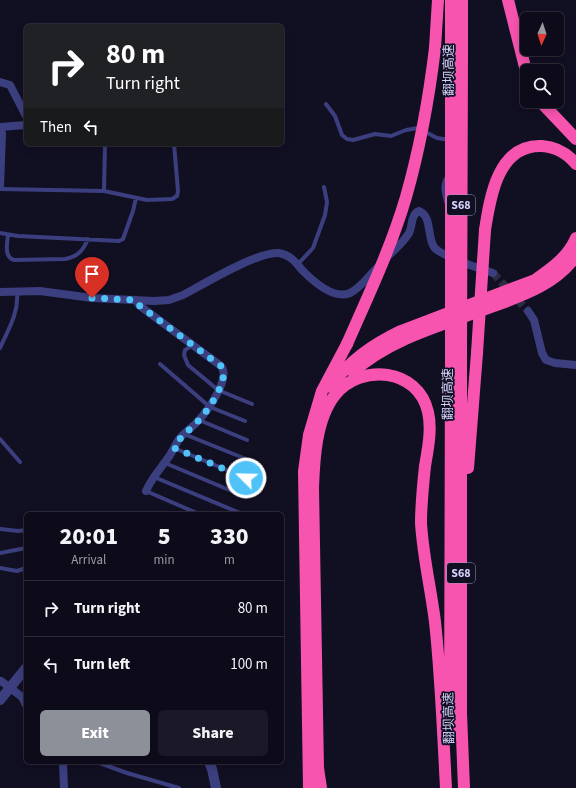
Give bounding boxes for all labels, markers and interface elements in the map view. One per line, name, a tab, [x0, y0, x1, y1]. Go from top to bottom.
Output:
north arrow	[520, 12, 564, 56]
map controls	[520, 12, 564, 108]
text: 80 m	[106, 34, 165, 74]
icon: right	[40, 40, 92, 92]
street label: 翻坝高速	[440, 44, 458, 96]
button: search	[520, 64, 564, 108]
text: Turn right	[106, 71, 180, 96]
icon: left	[80, 116, 102, 138]
text: Then	[40, 117, 72, 138]
road number: S68	[447, 195, 475, 215]
pin	[75, 257, 109, 298]
icon: arrive	[81, 263, 103, 285]
street label: 翻坝高速	[439, 368, 457, 420]
position arrow	[225, 457, 267, 499]
text: 20:01	[59, 519, 118, 554]
text: 5	[158, 519, 171, 554]
text: 330	[210, 519, 249, 554]
text: Arrival	[71, 551, 106, 569]
text: min	[154, 551, 175, 569]
text: m	[224, 551, 235, 569]
road number: S68	[447, 563, 475, 583]
icon: right	[40, 598, 62, 620]
text: Turn right	[74, 598, 140, 619]
text: 80 m	[238, 598, 268, 619]
icon: left	[40, 654, 62, 676]
text: Turn left	[74, 654, 130, 675]
text: 100 m	[230, 654, 268, 675]
street label: 翻坝高速	[440, 692, 458, 744]
button: Exit	[40, 710, 150, 756]
button: Share	[158, 710, 268, 756]

